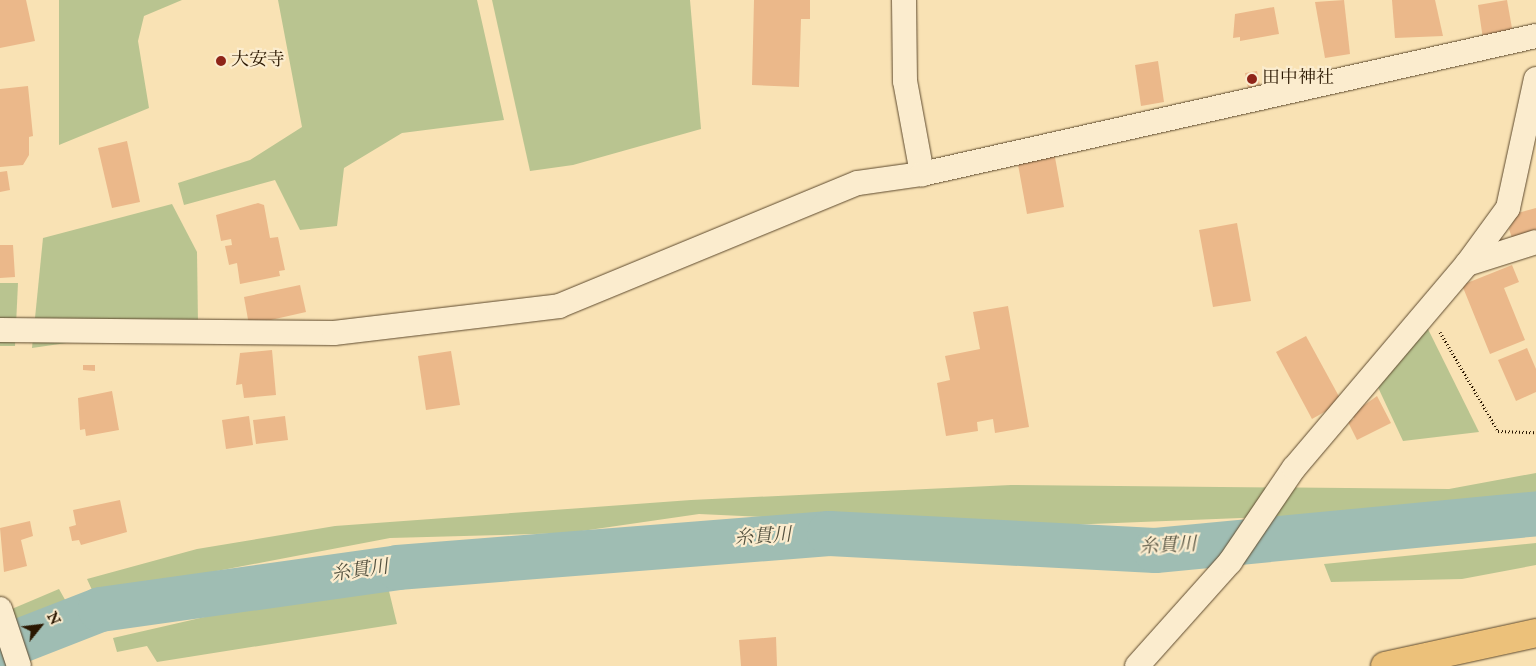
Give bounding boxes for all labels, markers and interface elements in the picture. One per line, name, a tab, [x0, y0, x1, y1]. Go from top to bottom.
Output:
place label: 大安寺	[231, 50, 285, 72]
marker: 大安寺	[215, 55, 227, 67]
place label: 田中神社	[1262, 68, 1334, 90]
marker: 田中神社	[1246, 73, 1258, 85]
water label: 糸貫川	[734, 525, 792, 551]
water label: 糸貫川	[1139, 534, 1197, 560]
water label: 糸貫川	[330, 557, 390, 587]
north arrow	[15, 601, 65, 651]
text: N	[42, 609, 64, 628]

